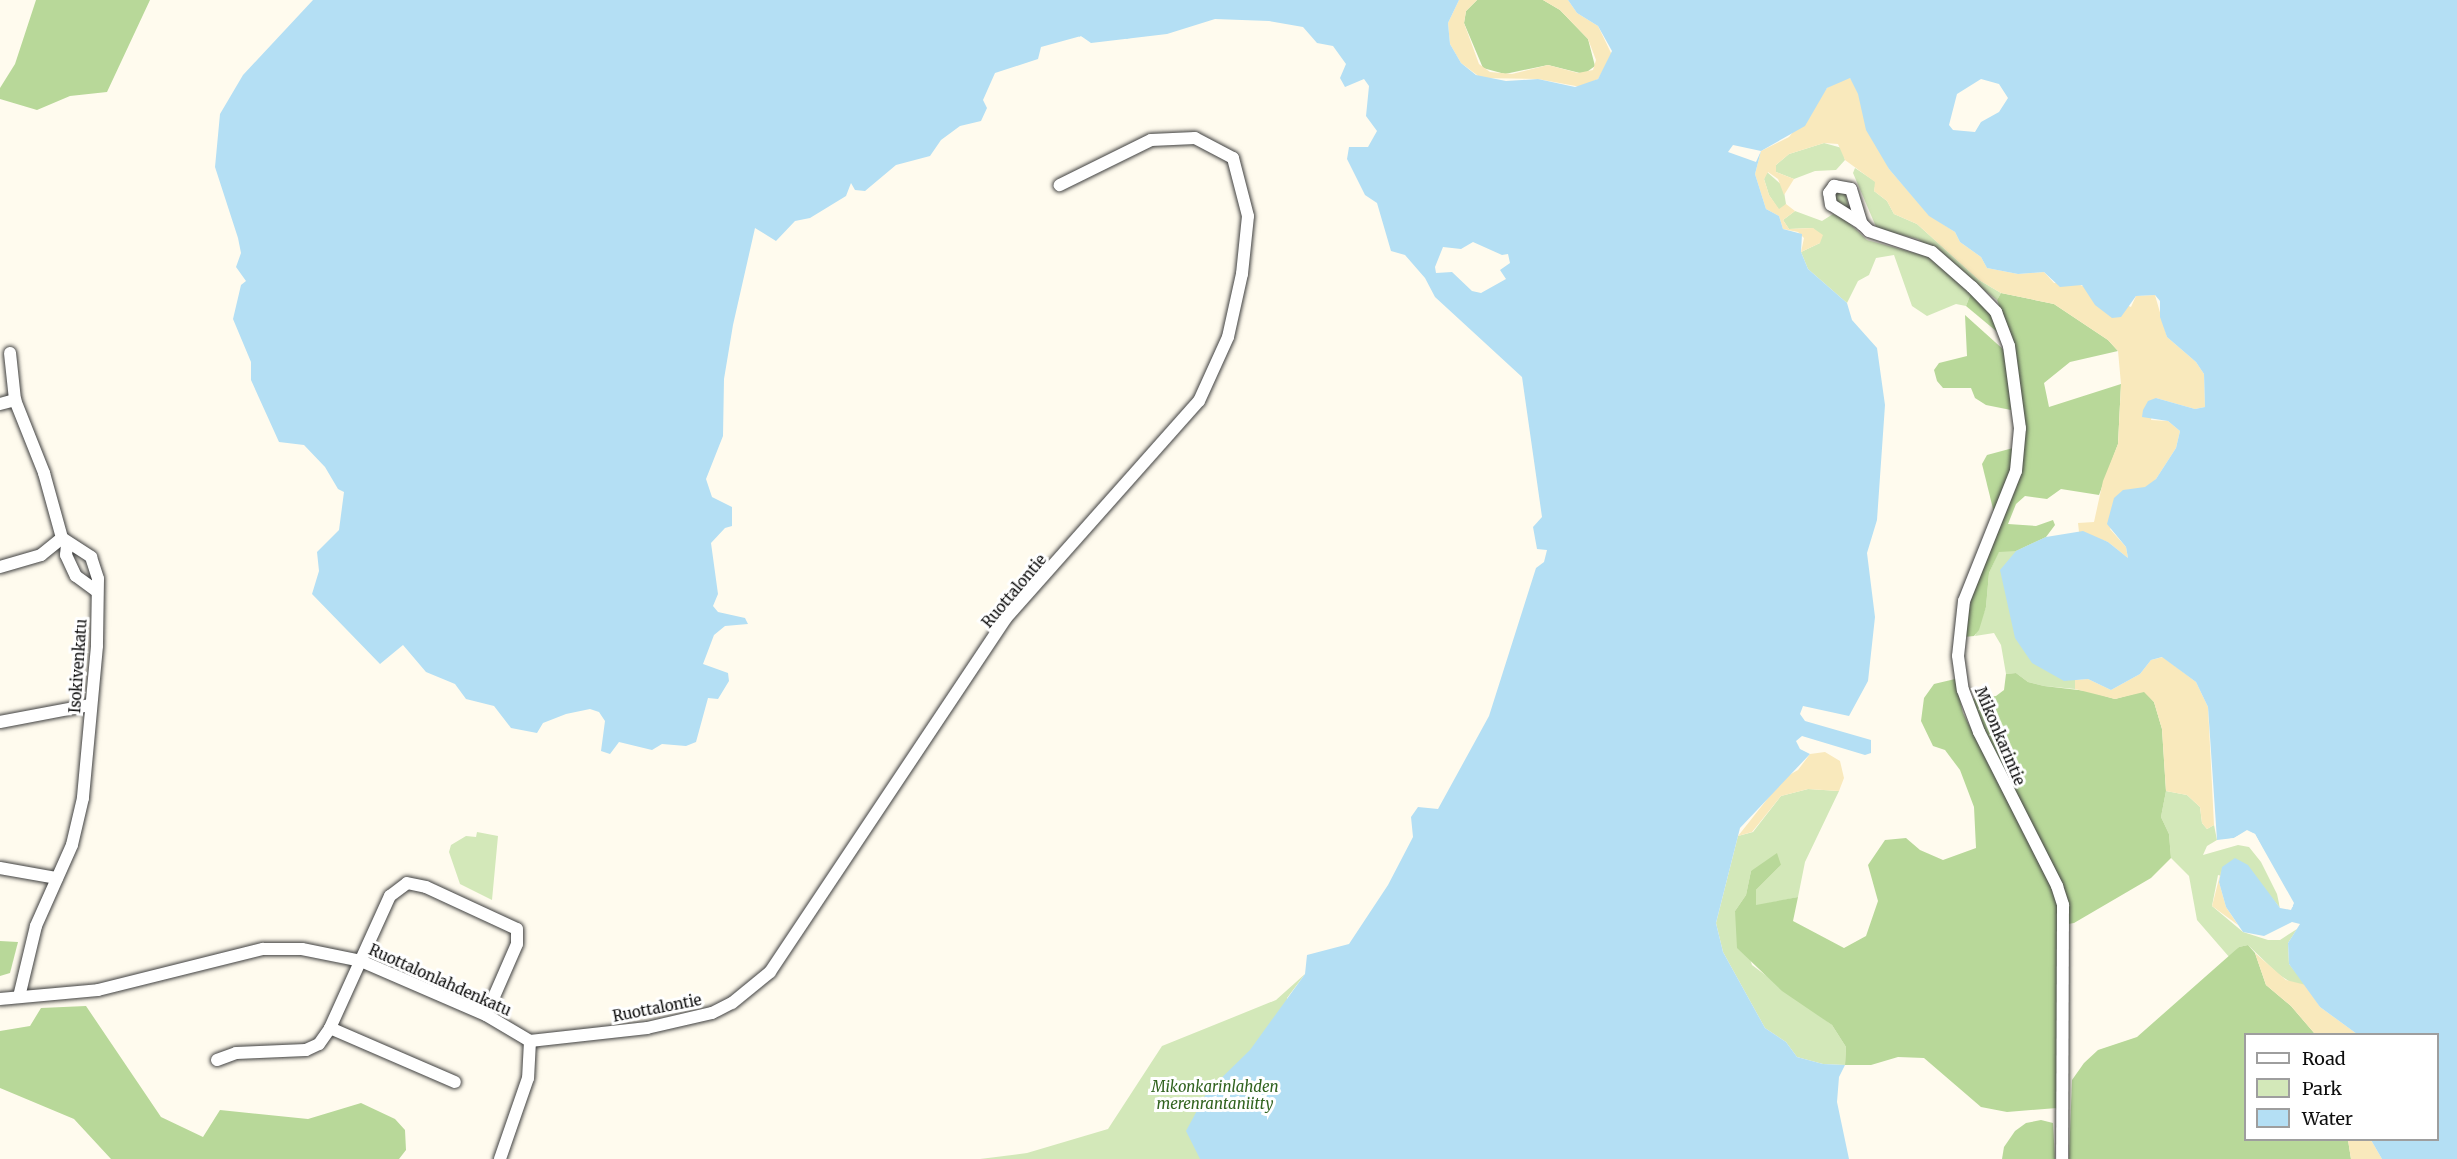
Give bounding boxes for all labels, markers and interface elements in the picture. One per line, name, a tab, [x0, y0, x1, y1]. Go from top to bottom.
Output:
street label: Ruottalontie	[978, 551, 1050, 631]
street label: Isokivenkatu	[66, 618, 90, 714]
street label: Mikonkarintie	[1971, 684, 2029, 788]
street label: Ruottalonlahdenkatu	[366, 940, 514, 1020]
street label: Ruottalontie	[611, 991, 703, 1025]
legend	[2244, 1033, 2439, 1141]
text: Road	[2302, 1047, 2346, 1070]
park label: Mikonkarinlahden merenrantaniitty	[1152, 1077, 1278, 1112]
text: Park	[2302, 1077, 2342, 1100]
text: Water	[2302, 1107, 2353, 1130]

